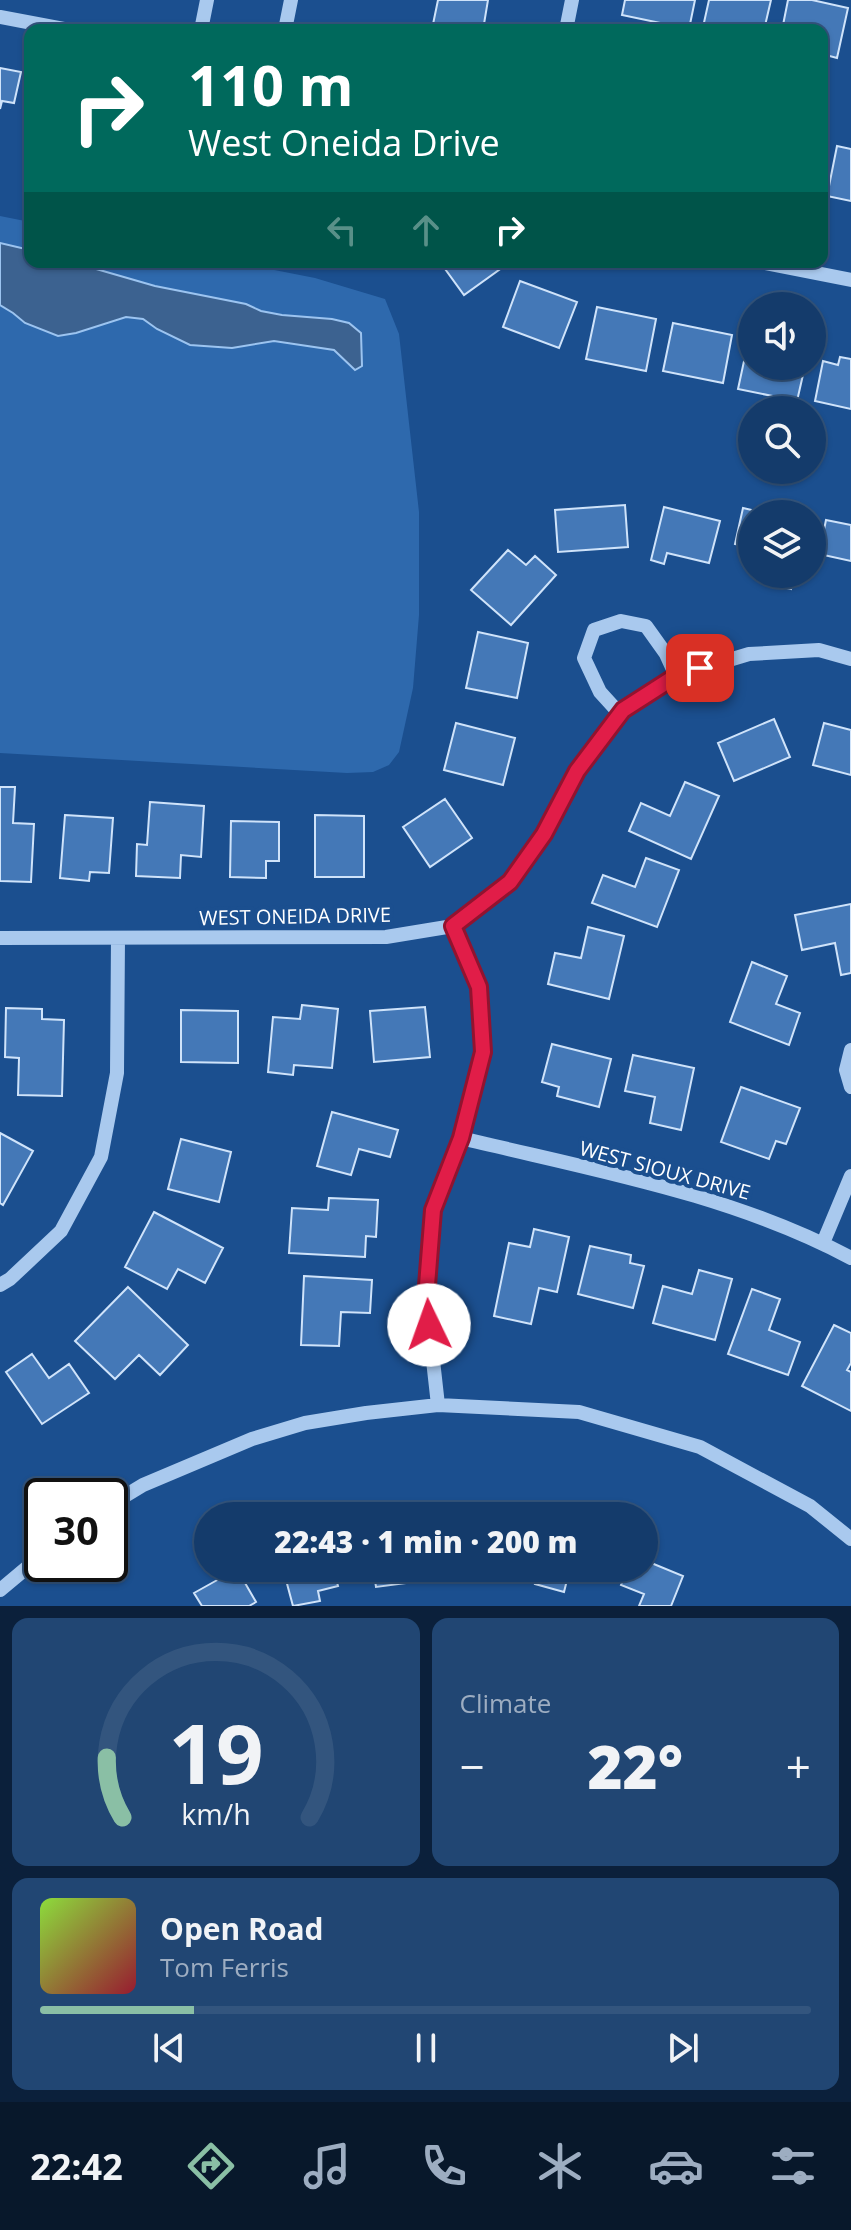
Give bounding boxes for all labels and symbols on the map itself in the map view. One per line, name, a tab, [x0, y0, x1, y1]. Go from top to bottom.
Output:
pin	[666, 634, 734, 702]
street label: WEST ONEIDA DRIVE	[199, 901, 391, 931]
street label: WEST SIOUX DRIVE	[577, 1134, 753, 1206]
position arrow	[387, 1283, 471, 1367]
speed limit sign: 30	[24, 1478, 128, 1582]

